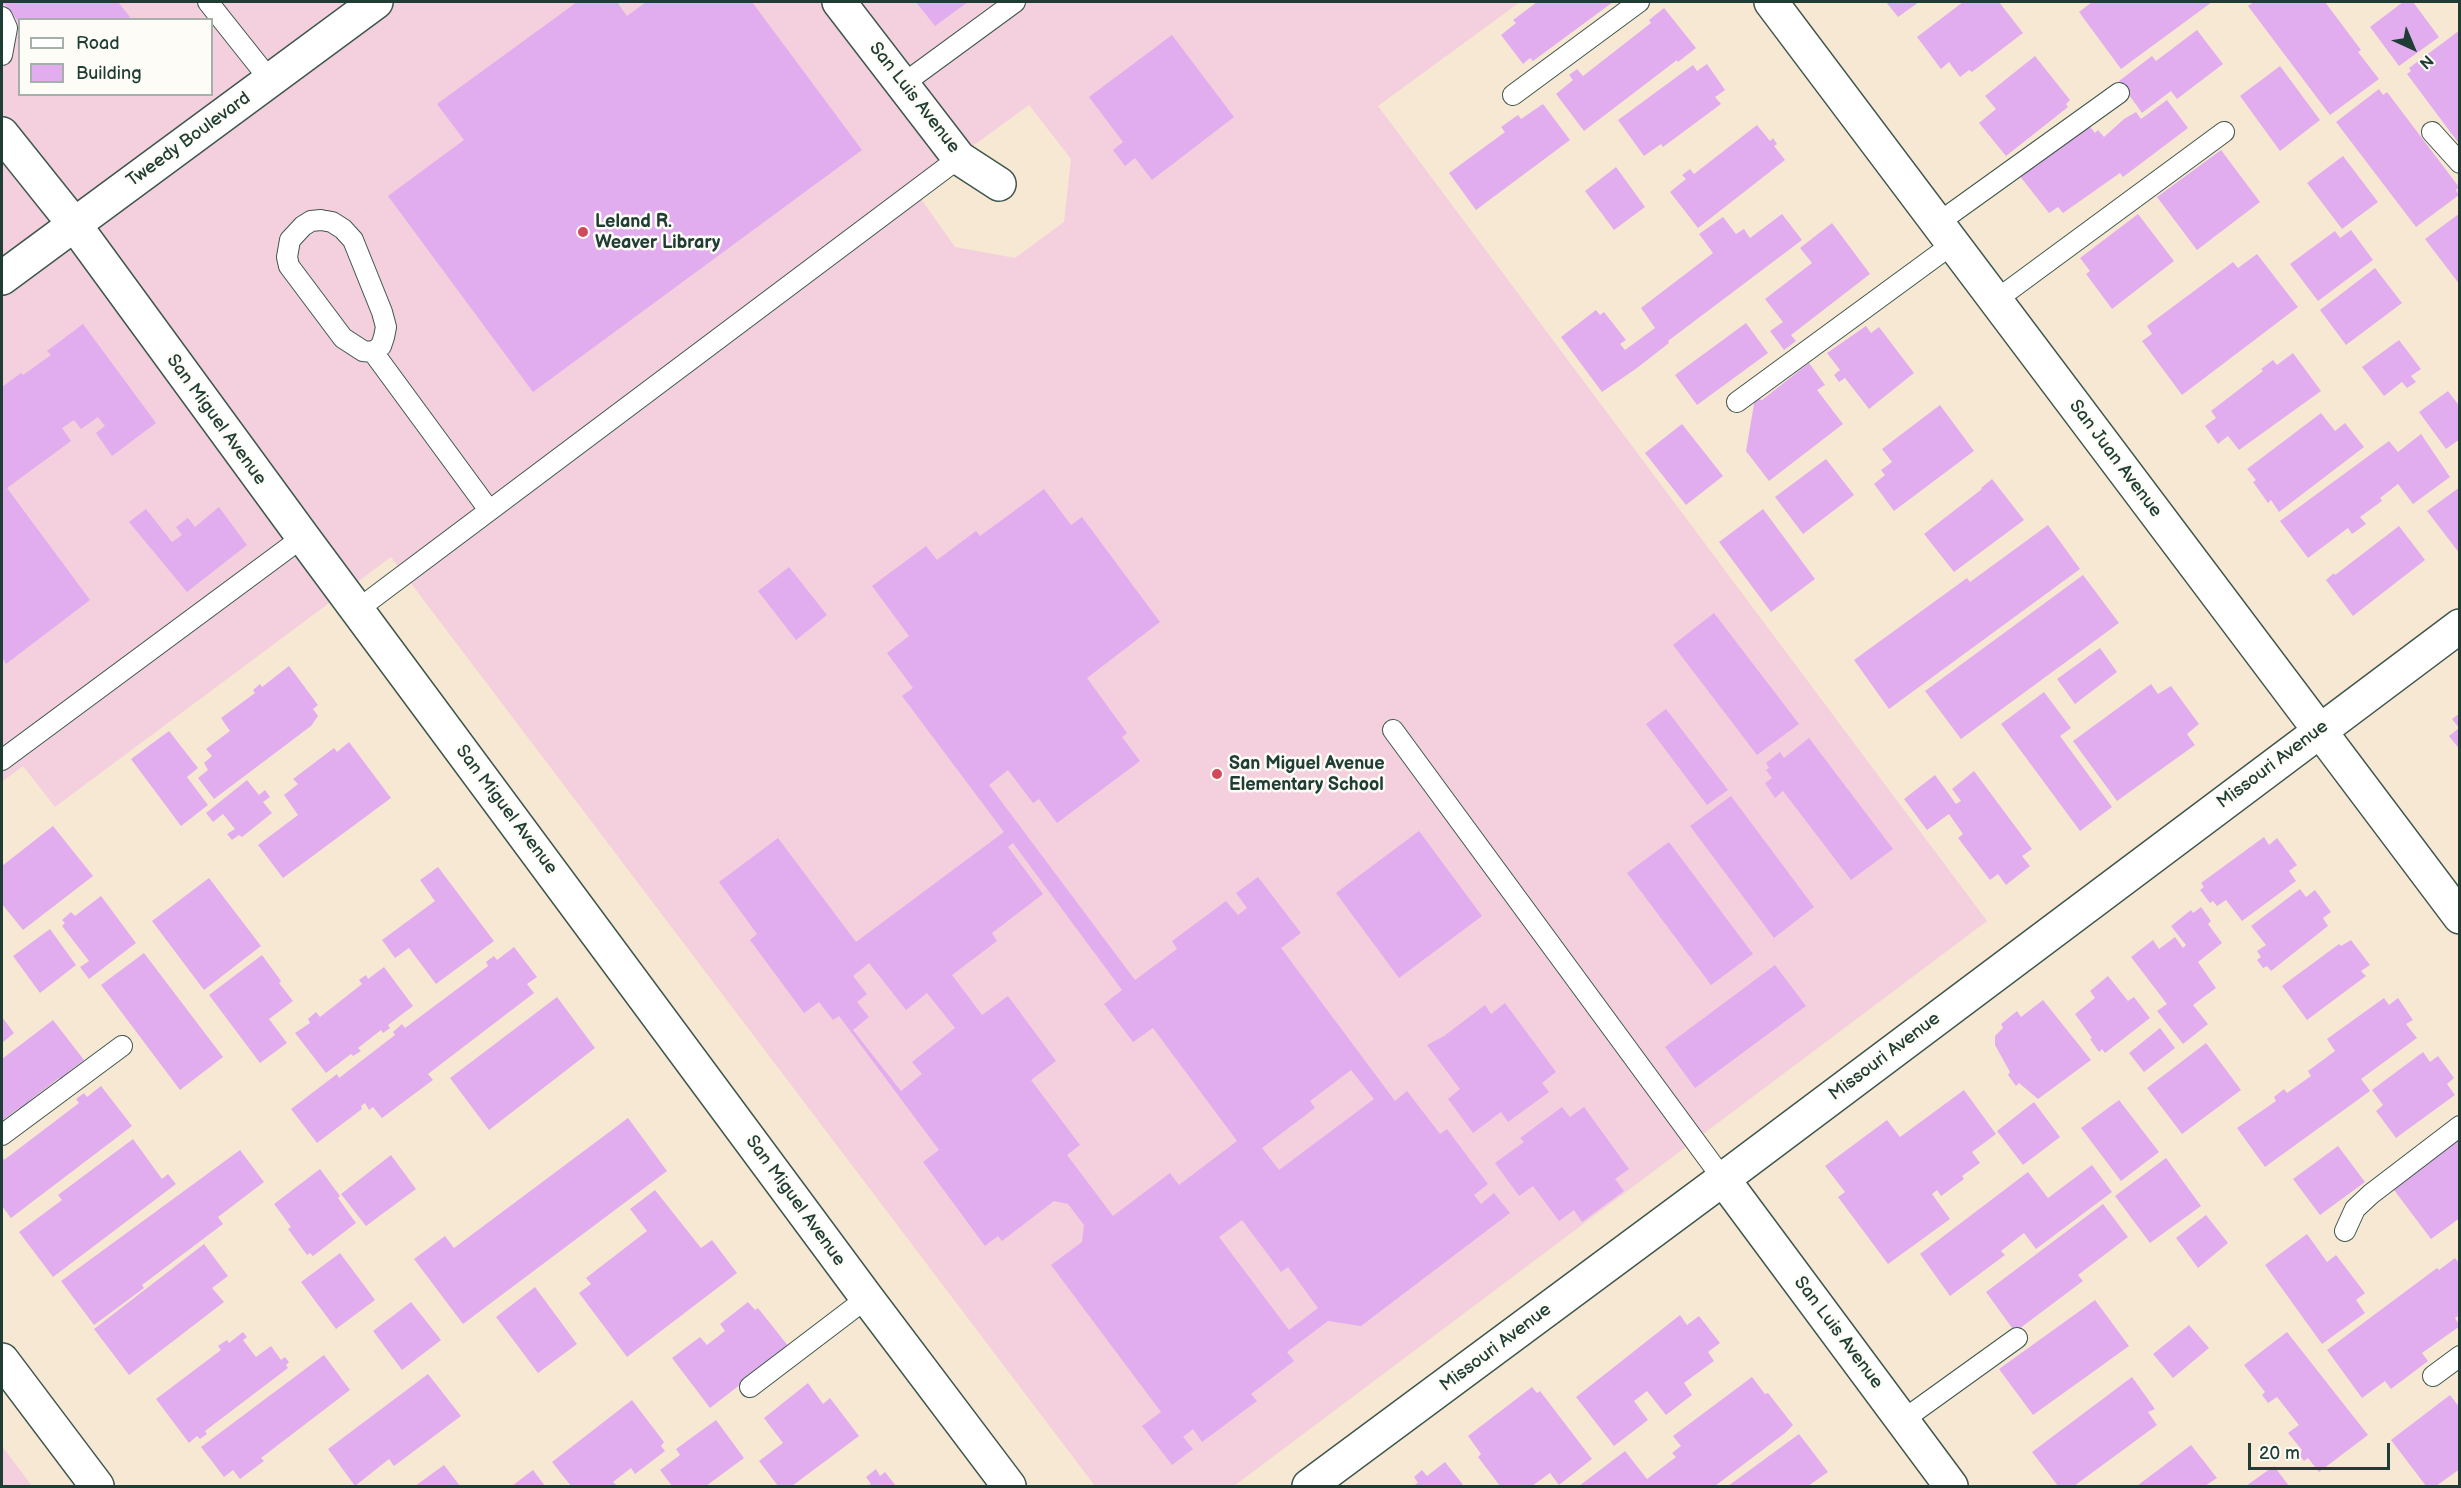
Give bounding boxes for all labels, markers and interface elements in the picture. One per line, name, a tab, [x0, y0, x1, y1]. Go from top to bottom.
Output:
legend	[18, 18, 213, 96]
north arrow	[2383, 18, 2443, 78]
text: Road	[76, 33, 120, 54]
street label: San Luis Avenue	[864, 38, 964, 158]
text: N	[2415, 50, 2437, 72]
text: Building	[76, 63, 142, 84]
street label: Tweedy Boulevard	[123, 88, 255, 192]
place label: Leland R. Weaver Library	[595, 211, 720, 254]
marker: Leland R. Weaver Library	[576, 225, 590, 239]
street label: San Miguel Avenue	[161, 350, 271, 490]
street label: San Juan Avenue	[2064, 396, 2166, 522]
street label: Missouri Avenue	[2213, 716, 2333, 814]
street label: San Miguel Avenue	[450, 741, 562, 879]
place label: San Miguel Avenue Elementary School	[1229, 753, 1385, 795]
marker: San Miguel Avenue Elementary School	[1210, 767, 1224, 781]
street label: Missouri Avenue	[1825, 1008, 1945, 1106]
street label: San Miguel Avenue	[740, 1131, 850, 1271]
street label: San Luis Avenue	[1789, 1273, 1887, 1393]
street label: Missouri Avenue	[1436, 1299, 1556, 1397]
scale bar	[2251, 1431, 2394, 1469]
text: 20 m	[2259, 1443, 2300, 1464]

